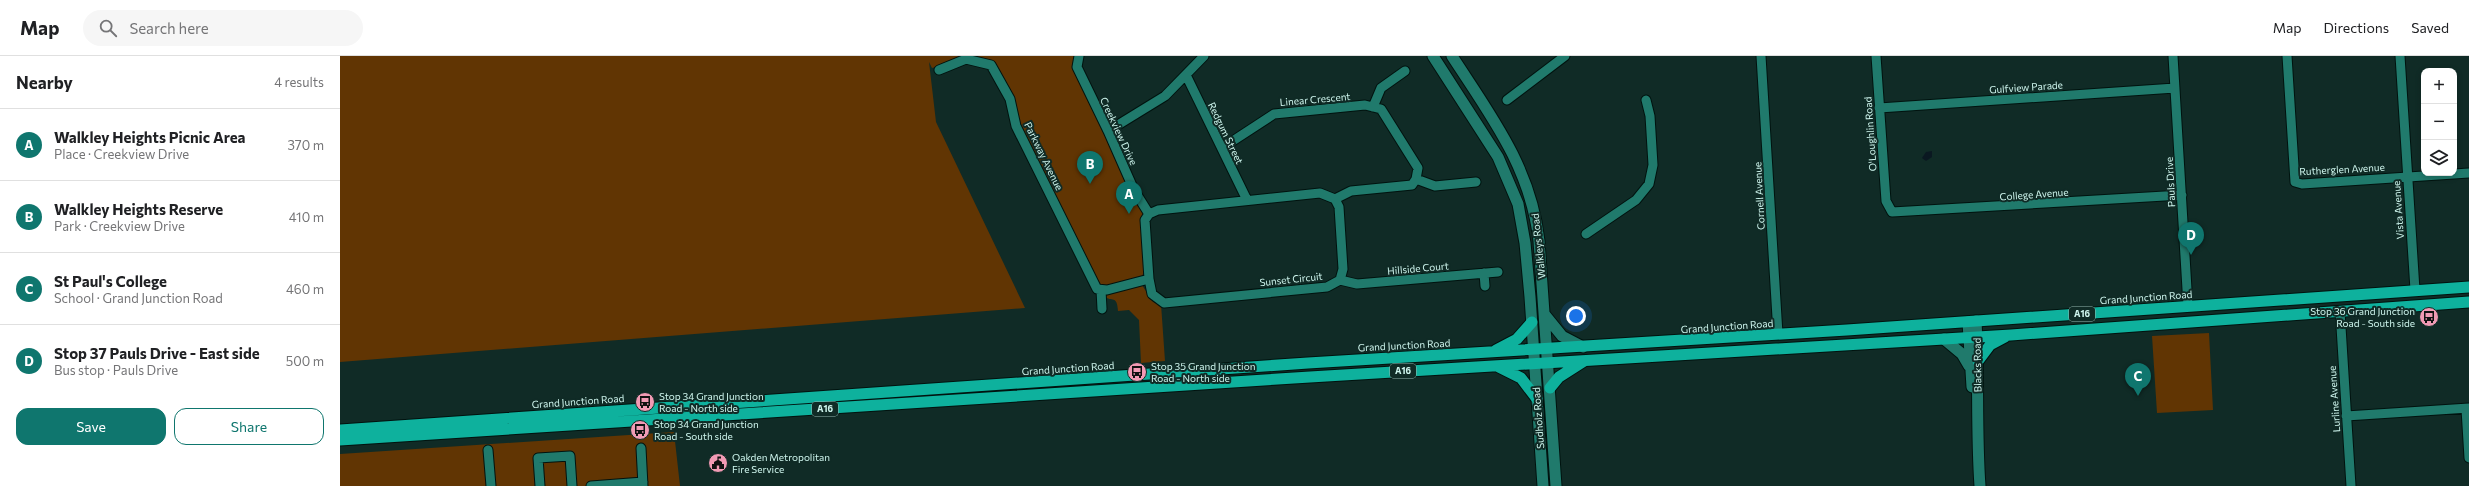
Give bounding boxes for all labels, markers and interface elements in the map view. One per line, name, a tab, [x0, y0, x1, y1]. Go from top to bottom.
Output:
search box	[83, 10, 363, 46]
text: Map	[20, 16, 59, 39]
icon: search	[97, 17, 119, 39]
text: Search here	[129, 19, 209, 37]
text: Map	[2273, 19, 2302, 36]
text: Directions	[2324, 19, 2389, 36]
text: Saved	[2411, 19, 2449, 36]
map controls	[2421, 68, 2457, 176]
button: +	[2421, 68, 2457, 104]
text: Nearby	[16, 72, 73, 93]
text: 4 results	[274, 74, 324, 90]
street label: Gulfview Parade	[1989, 78, 2063, 96]
street label: Linear Crescent	[1279, 90, 1351, 108]
street label: Creekview Drive	[1098, 95, 1140, 167]
street label: O'Loughlin Road	[1861, 96, 1879, 172]
street label: Redgum Street	[1206, 100, 1246, 166]
button: −	[2421, 104, 2457, 140]
street label: Parkway Avenue	[1022, 120, 1066, 192]
text: Walkley Heights Picnic Area	[54, 128, 245, 146]
text: A	[24, 137, 34, 153]
text: 370 m	[287, 137, 324, 153]
button: layers	[2421, 140, 2457, 176]
text: Place · Creekview Drive	[54, 146, 189, 162]
pin: B	[1077, 151, 1103, 184]
street label: Pauls Drive	[2163, 157, 2177, 207]
street label: Rutherglen Avenue	[2299, 161, 2385, 177]
street label: Cornell Avenue	[1751, 162, 1767, 230]
street label: Vista Avenue	[2390, 180, 2406, 240]
pin: A	[1116, 181, 1142, 214]
street label: College Avenue	[1999, 186, 2069, 202]
text: Walkley Heights Reserve	[54, 200, 223, 218]
text: B	[25, 209, 33, 225]
text: 410 m	[289, 209, 324, 225]
street label: Walkleys Road	[1529, 213, 1547, 279]
text: Park · Creekview Drive	[54, 218, 185, 234]
pin: D	[2178, 222, 2204, 255]
street label: Hillside Court	[1387, 259, 1449, 277]
street label: Sunset Circuit	[1259, 270, 1323, 288]
text: St Paul's College	[54, 272, 167, 290]
text: C	[25, 281, 33, 297]
text: 460 m	[286, 281, 324, 297]
street label: Grand Junction Road	[2099, 288, 2193, 306]
text: School · Grand Junction Road	[54, 290, 223, 306]
place label: Stop 36 Grand Junction Road - South side	[2310, 305, 2415, 329]
your location	[1566, 306, 1586, 326]
bus stop icon: Stop 36 Grand Junction Road - South side	[2418, 306, 2440, 328]
road number: A16	[2069, 307, 2095, 321]
street label: Grand Junction Road	[1680, 317, 1774, 335]
street label: Grand Junction Road	[1357, 337, 1451, 353]
street label: Blacks Road	[1971, 337, 1983, 392]
text: Stop 37 Pauls Drive - East side	[54, 344, 260, 362]
text: D	[24, 353, 34, 369]
text: 500 m	[286, 353, 324, 369]
street label: Grand Junction Road	[1021, 359, 1115, 377]
place label: Stop 35 Grand Junction Road - North side	[1151, 360, 1255, 384]
bus stop icon: Stop 35 Grand Junction Road - North side	[1126, 361, 1148, 383]
text: Bus stop · Pauls Drive	[54, 362, 178, 378]
pin: C	[2125, 363, 2151, 396]
road number: A16	[1390, 364, 1416, 378]
street label: Lurline Avenue	[2326, 365, 2342, 433]
street label: Sudholz Road	[1530, 387, 1546, 449]
place label: Stop 34 Grand Junction Road - North side	[659, 390, 764, 414]
bus stop icon: Stop 34 Grand Junction Road - North side	[634, 391, 656, 413]
street label: Grand Junction Road	[531, 392, 625, 410]
road number: A16	[812, 402, 838, 416]
button: Save	[16, 408, 166, 445]
button: Share	[174, 408, 324, 445]
place label: Stop 34 Grand Junction Road - South side	[654, 418, 759, 442]
bus stop icon: Stop 34 Grand Junction Road - South side	[629, 419, 651, 441]
place label: Oakden Metropolitan Fire Service	[732, 451, 830, 475]
public building icon: Oakden Metropolitan Fire Service	[707, 452, 729, 474]

